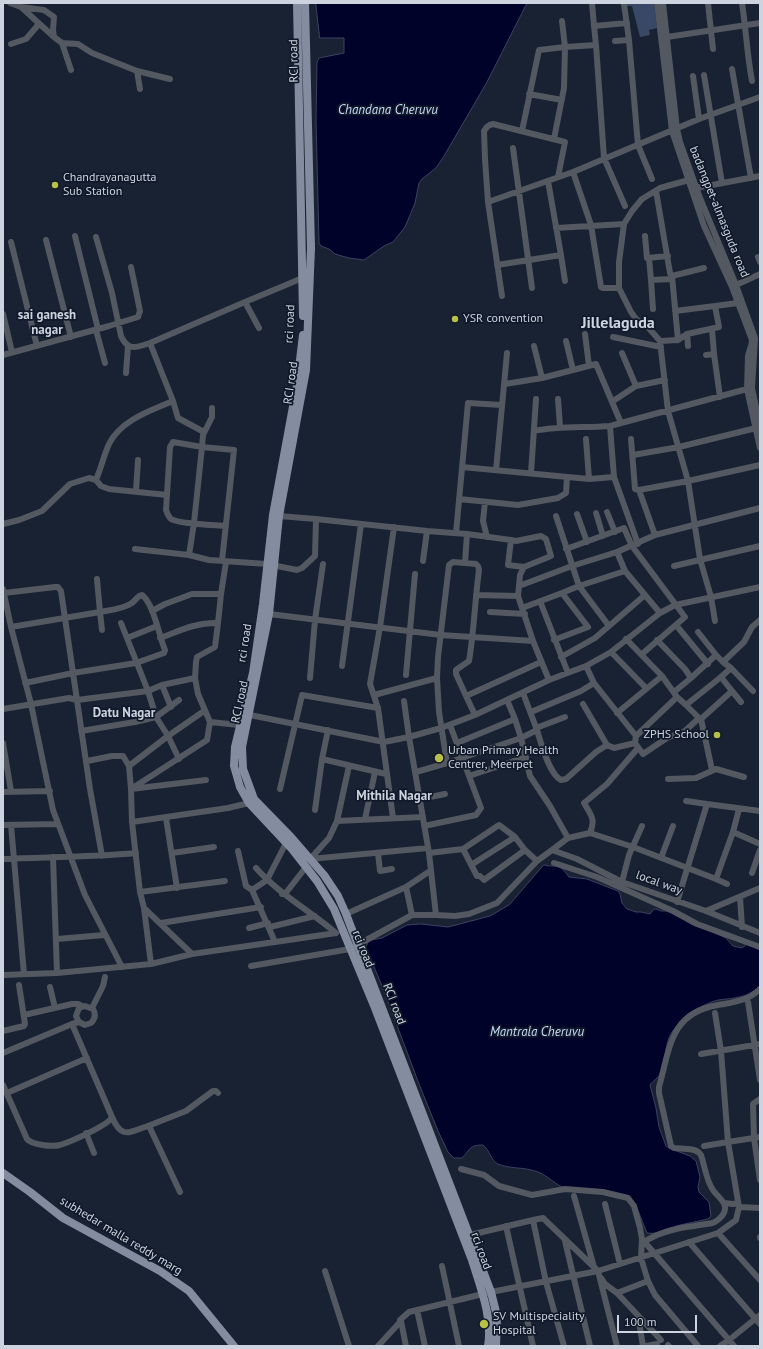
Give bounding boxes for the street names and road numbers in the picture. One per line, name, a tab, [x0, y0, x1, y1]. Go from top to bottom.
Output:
street label: RCI road	[286, 39, 302, 83]
street label: badangpet-almasguda road	[686, 144, 752, 280]
street label: rci road	[282, 304, 298, 344]
street label: RCI road	[281, 361, 301, 405]
street label: rci road	[235, 623, 255, 663]
street label: RCI road	[228, 679, 252, 725]
street label: local way	[634, 868, 684, 898]
street label: rci road	[349, 928, 377, 970]
street label: RCI road	[380, 981, 408, 1027]
street label: subhedar malla reddy marg	[57, 1194, 185, 1278]
street label: rci road	[468, 1230, 494, 1272]

